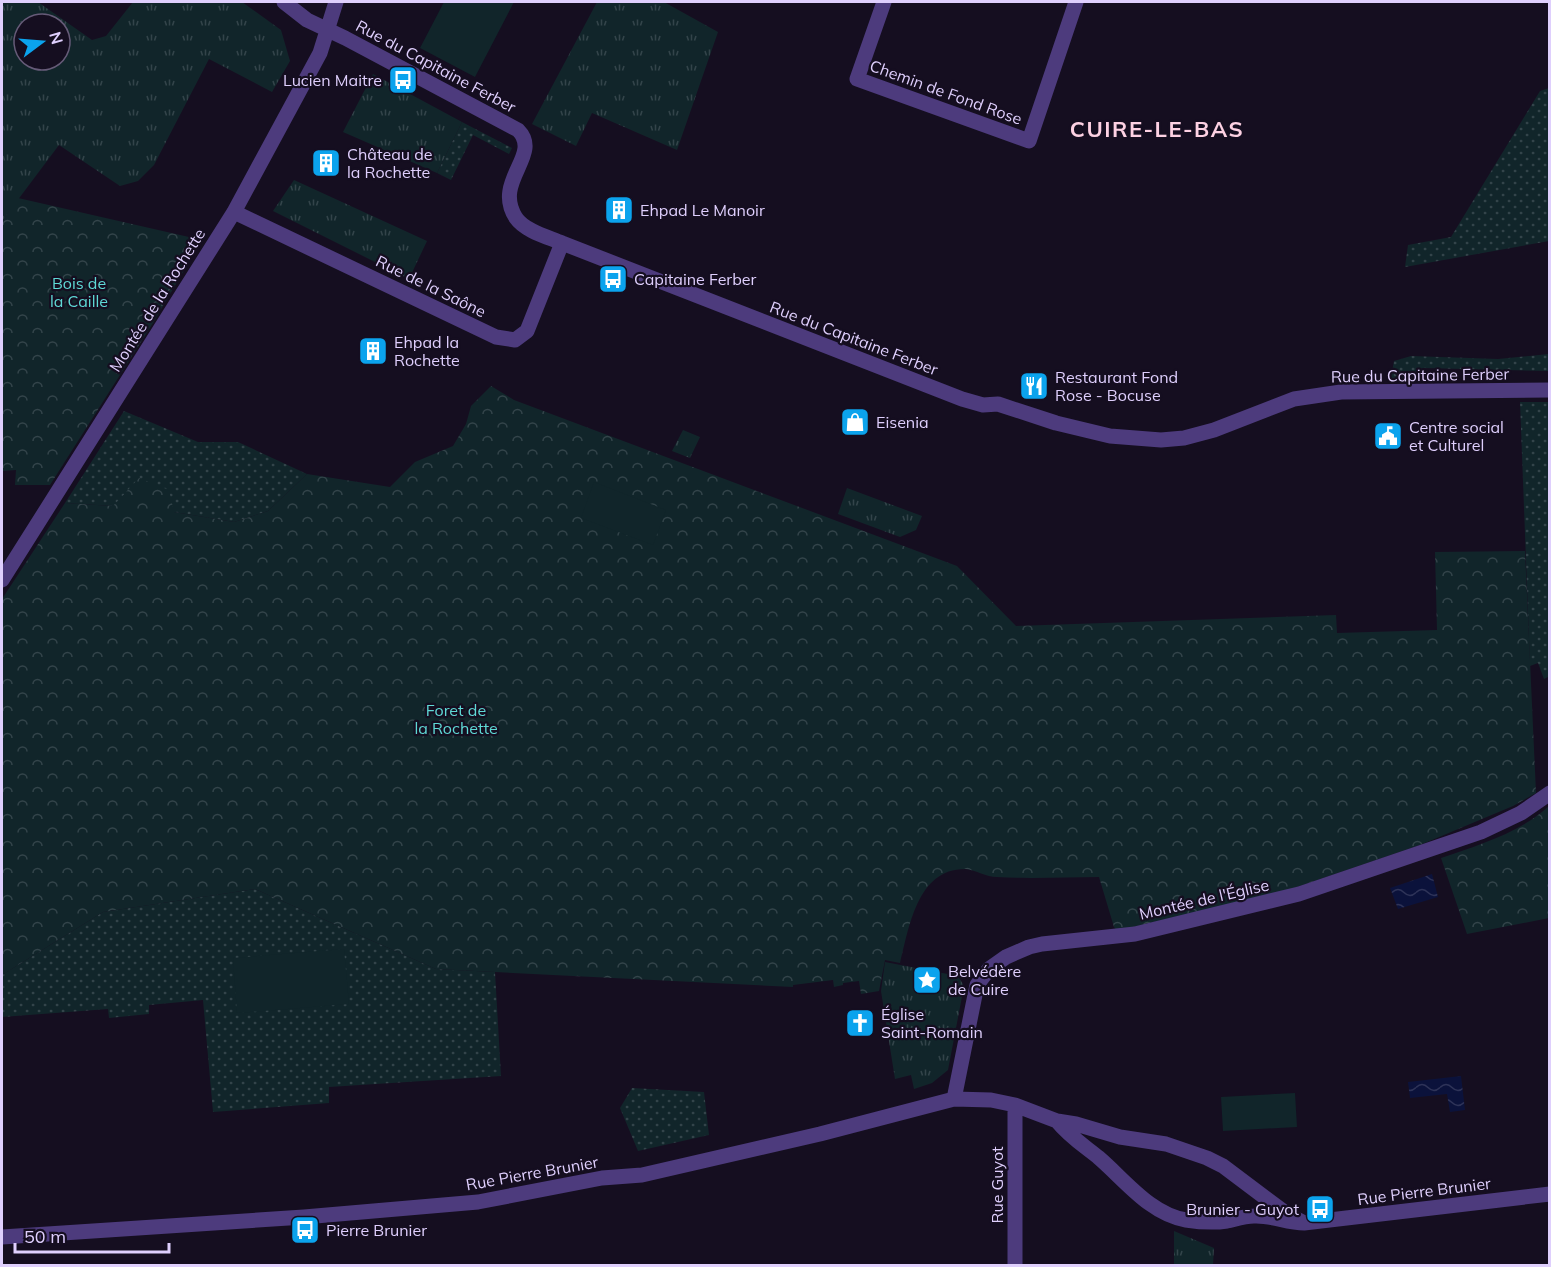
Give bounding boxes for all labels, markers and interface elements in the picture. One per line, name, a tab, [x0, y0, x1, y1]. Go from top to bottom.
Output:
north arrow	[12, 12, 72, 72]
street label: Rue du Capitaine Ferber	[353, 15, 520, 117]
text: N	[45, 29, 68, 46]
street label: Chemin de Fond Rose	[867, 55, 1025, 129]
bus stop icon: Lucien Maitre	[387, 64, 419, 96]
place label: Lucien Maitre	[283, 70, 382, 90]
district label: CUIRE-LE-BAS	[1070, 115, 1244, 143]
place label: Château de la Rochette	[347, 144, 432, 182]
building icon: Château de la Rochette	[310, 147, 342, 179]
building icon: Ehpad Le Manoir	[603, 194, 635, 226]
place label: Ehpad Le Manoir	[640, 200, 765, 220]
street label: Montée de la Rochette	[105, 225, 209, 375]
street label: Rue de la Saône	[373, 251, 489, 321]
bus stop icon: Capitaine Ferber	[597, 263, 629, 295]
place label: Capitaine Ferber	[634, 269, 756, 289]
park label: Bois de la Caille	[50, 273, 108, 311]
street label: Rue du Capitaine Ferber	[767, 297, 941, 379]
place label: Ehpad la Rochette	[394, 332, 460, 370]
building icon: Ehpad la Rochette	[357, 335, 389, 367]
street label: Rue du Capitaine Ferber	[1331, 363, 1510, 387]
place label: Restaurant Fond Rose - Bocuse	[1055, 367, 1178, 405]
restaurant icon: Restaurant Fond Rose - Bocuse	[1018, 370, 1050, 402]
shop icon: Eisenia	[839, 406, 871, 438]
place label: Eisenia	[876, 412, 929, 432]
place label: Centre social et Culturel	[1409, 417, 1504, 455]
public building icon: Centre social et Culturel	[1372, 420, 1404, 452]
park label: Foret de la Rochette	[414, 700, 498, 738]
street label: Montée de l'Église	[1137, 874, 1271, 924]
place label: Belvédère de Cuire	[948, 961, 1021, 999]
place icon: Belvédère de Cuire	[911, 964, 943, 996]
place label: Église Saint-Romain	[881, 1004, 983, 1042]
church icon: Église Saint-Romain	[844, 1007, 876, 1039]
street label: Rue Guyot	[987, 1146, 1007, 1224]
street label: Rue Pierre Brunier	[464, 1151, 600, 1194]
street label: Rue Pierre Brunier	[1356, 1173, 1492, 1209]
bus stop icon: Brunier - Guyot	[1304, 1193, 1336, 1225]
place label: Brunier - Guyot	[1186, 1199, 1299, 1219]
bus stop icon: Pierre Brunier	[289, 1214, 321, 1246]
scale bar	[15, 1216, 170, 1254]
place label: Pierre Brunier	[326, 1220, 427, 1240]
text: 50 m	[24, 1225, 66, 1248]

